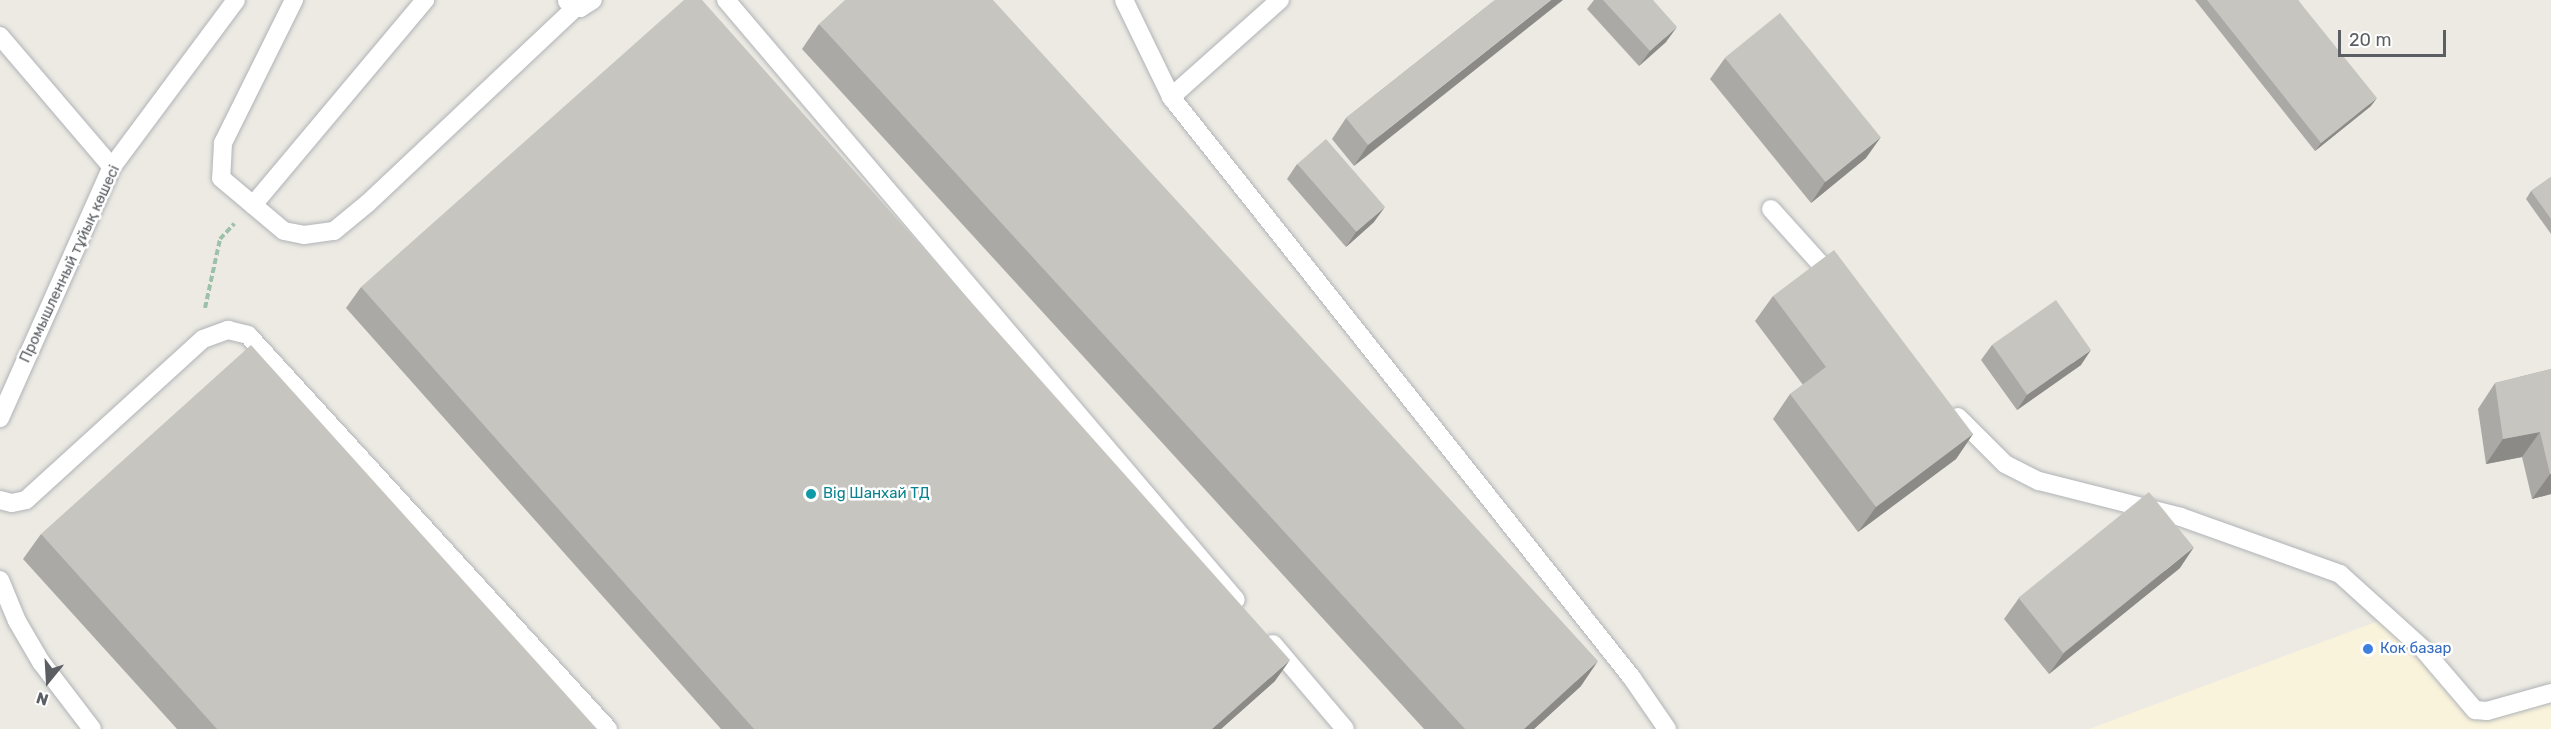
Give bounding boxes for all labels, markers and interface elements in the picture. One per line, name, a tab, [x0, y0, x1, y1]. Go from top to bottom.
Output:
scale bar	[2341, 18, 2449, 56]
text: 20 m	[2349, 29, 2391, 51]
street label: Промышленный тұйық көшесі	[16, 162, 124, 366]
place label: Big Шанхай ТД	[823, 485, 930, 503]
marker: Big Шанхай ТД	[804, 487, 818, 501]
place label: Кок базар	[2380, 640, 2451, 658]
marker: Кок базар	[2361, 642, 2375, 656]
north arrow	[18, 651, 78, 711]
text: N	[34, 688, 51, 709]

